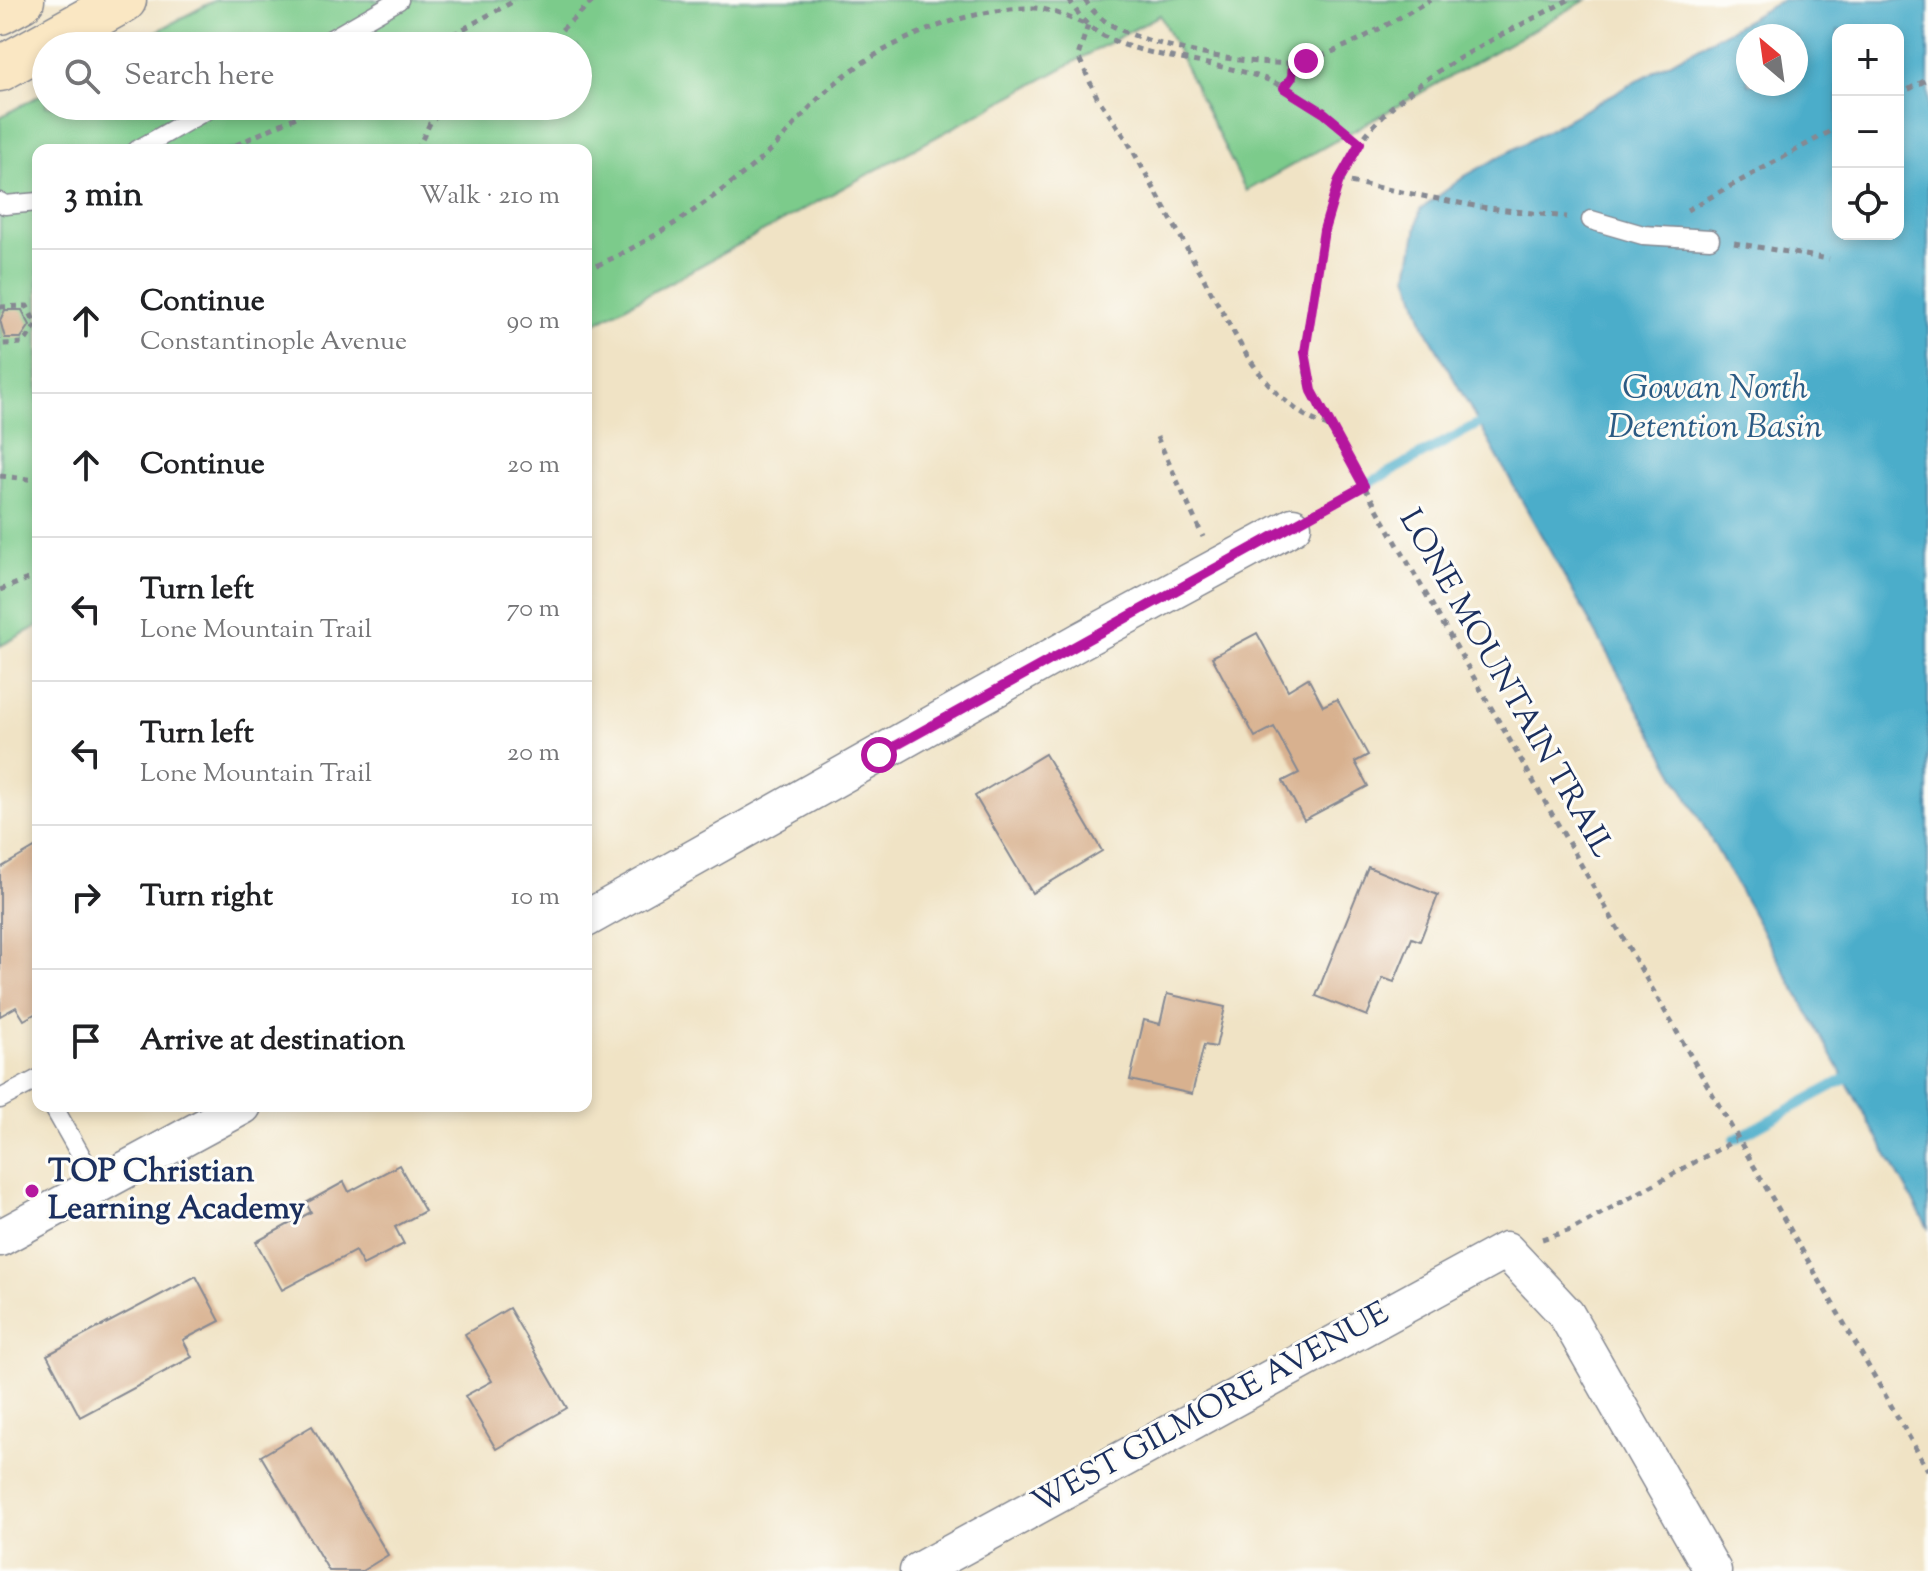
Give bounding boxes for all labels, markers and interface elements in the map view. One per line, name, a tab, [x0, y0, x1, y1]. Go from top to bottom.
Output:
north arrow	[1736, 24, 1808, 96]
map controls	[1832, 24, 1904, 240]
button: +	[1832, 24, 1904, 96]
search box	[32, 32, 592, 120]
route end	[1288, 43, 1324, 79]
icon: search	[60, 54, 104, 98]
text: Search here	[124, 55, 274, 98]
button: −	[1832, 96, 1904, 168]
button: locate	[1832, 168, 1904, 240]
text: 3 min	[64, 172, 143, 221]
text: Walk · 210 m	[420, 178, 560, 215]
text: Continue	[140, 281, 265, 324]
icon: ahead	[64, 299, 108, 343]
text: 90 m	[507, 303, 560, 340]
text: Constantinople Avenue	[140, 324, 407, 361]
water label: Gowan North Detention Basin	[1608, 365, 1822, 453]
icon: ahead	[64, 443, 108, 487]
text: Continue	[140, 444, 265, 487]
text: 20 m	[507, 447, 560, 484]
street label: LONE MOUNTAIN TRAIL	[1386, 501, 1624, 867]
text: Turn left	[140, 569, 254, 612]
icon: left	[64, 587, 108, 631]
text: 70 m	[507, 591, 560, 628]
text: Lone Mountain Trail	[140, 612, 372, 649]
text: Turn left	[140, 713, 254, 756]
icon: left	[64, 731, 108, 775]
text: 20 m	[507, 735, 560, 772]
route start	[861, 737, 897, 773]
text: Lone Mountain Trail	[140, 756, 372, 793]
icon: right	[64, 875, 108, 919]
text: Turn right	[140, 876, 273, 919]
text: 10 m	[511, 879, 560, 916]
icon: arrive	[64, 1019, 108, 1063]
text: Arrive at destination	[140, 1020, 405, 1063]
place label: TOP Christian Learning Academy	[48, 1150, 305, 1233]
marker: TOP Christian Learning Academy	[23, 1182, 41, 1200]
street label: WEST GILMORE AVENUE	[1024, 1291, 1398, 1527]

